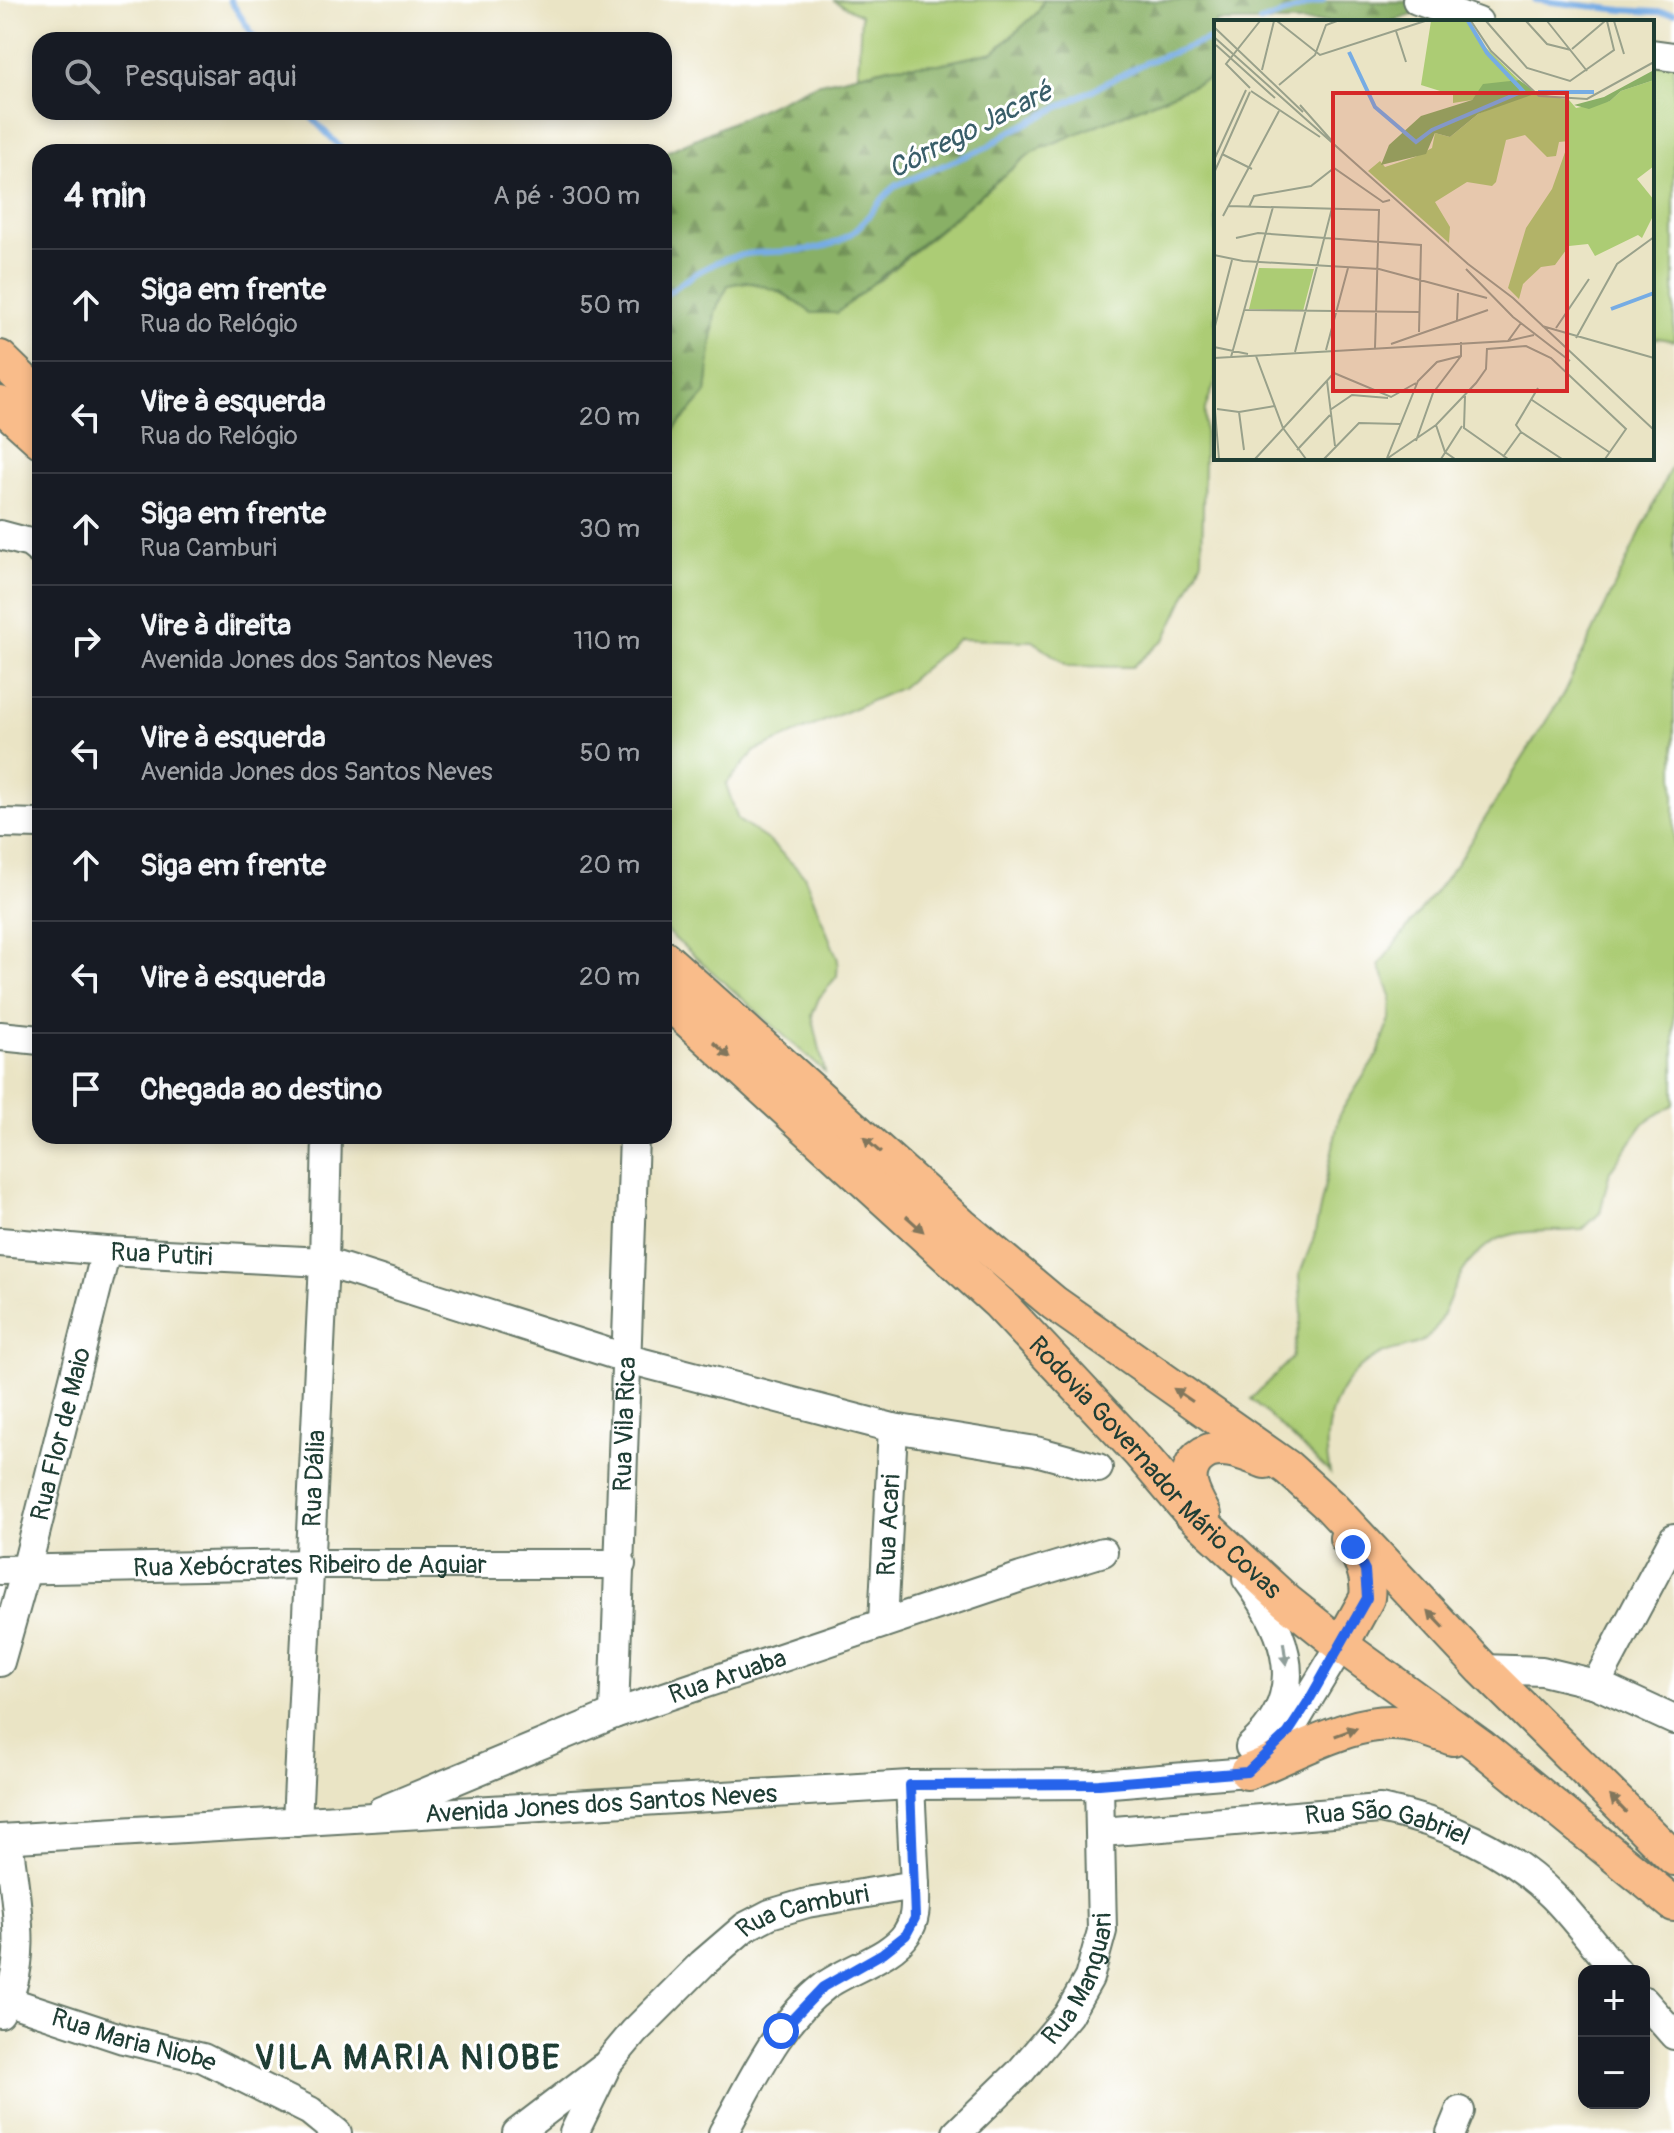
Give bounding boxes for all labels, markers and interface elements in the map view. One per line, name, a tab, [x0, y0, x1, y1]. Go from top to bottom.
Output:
inset map	[1214, 20, 1654, 460]
search box	[32, 32, 672, 120]
icon: search	[60, 54, 104, 98]
text: Pesquisar aqui	[124, 58, 296, 95]
water label: Córrego Jacaré	[883, 73, 1061, 187]
text: 4 min	[64, 175, 146, 218]
text: A pé · 300 m	[493, 180, 640, 212]
text: Siga em frente	[140, 271, 326, 308]
icon: ahead	[64, 283, 108, 327]
text: 50 m	[579, 289, 640, 321]
text: Rua do Relógio	[140, 308, 298, 340]
text: Vire à esquerda	[140, 383, 326, 420]
icon: left	[64, 395, 108, 439]
text: 20 m	[579, 401, 640, 433]
text: Rua do Relógio	[140, 420, 298, 452]
text: Siga em frente	[140, 495, 326, 532]
icon: ahead	[64, 507, 108, 551]
text: 30 m	[579, 513, 640, 545]
text: Rua Camburi	[140, 532, 277, 564]
text: Vire à direita	[140, 607, 291, 644]
icon: right	[64, 619, 108, 663]
text: 110 m	[573, 625, 640, 657]
text: Avenida Jones dos Santos Neves	[140, 644, 493, 676]
text: Vire à esquerda	[140, 719, 326, 756]
icon: left	[64, 731, 108, 775]
text: 50 m	[579, 737, 640, 769]
text: Avenida Jones dos Santos Neves	[140, 756, 493, 788]
icon: ahead	[64, 843, 108, 887]
text: Siga em frente	[140, 847, 326, 884]
text: 20 m	[579, 849, 640, 881]
icon: left	[64, 955, 108, 999]
text: Vire à esquerda	[140, 959, 326, 996]
text: 20 m	[579, 961, 640, 993]
one-way arrow	[712, 1041, 732, 1059]
icon: arrive	[64, 1067, 108, 1111]
text: Chegada ao destino	[140, 1071, 382, 1108]
one-way arrow	[862, 1136, 881, 1154]
one-way arrow	[905, 1215, 924, 1233]
street label: Rua Putiri	[110, 1236, 213, 1273]
street label: Rodovia Governador Mário Covas	[1021, 1330, 1288, 1606]
street label: Rua Flor de Maio	[24, 1344, 98, 1524]
street label: Rua Vila Rica	[607, 1356, 643, 1492]
one-way arrow	[1173, 1388, 1194, 1403]
street label: Rua Dália	[296, 1429, 333, 1528]
street label: Rua Acari	[870, 1473, 908, 1577]
route end	[1335, 1529, 1371, 1565]
street label: Rua Xebócrates Ribeiro de Aguiar	[133, 1549, 488, 1584]
one-way arrow	[1427, 1609, 1445, 1628]
one-way arrow	[1279, 1641, 1292, 1666]
street label: Rua Aruaba	[665, 1642, 791, 1711]
one-way arrow	[1334, 1725, 1358, 1738]
street label: Avenida Jones dos Santos Neves	[424, 1778, 778, 1831]
street label: Rua São Gabriel	[1303, 1794, 1475, 1853]
one-way arrow	[1609, 1795, 1628, 1814]
street label: Rua Camburi	[729, 1878, 871, 1945]
street label: Rua Manguari	[1035, 1913, 1119, 2052]
map controls	[1578, 1965, 1650, 2109]
button: +	[1578, 1965, 1650, 2037]
street label: Rua Maria Niobe	[47, 2001, 222, 2079]
route start	[763, 2013, 799, 2049]
district label: VILA MARIA NIOBE	[255, 2037, 561, 2080]
button: −	[1578, 2037, 1650, 2109]

